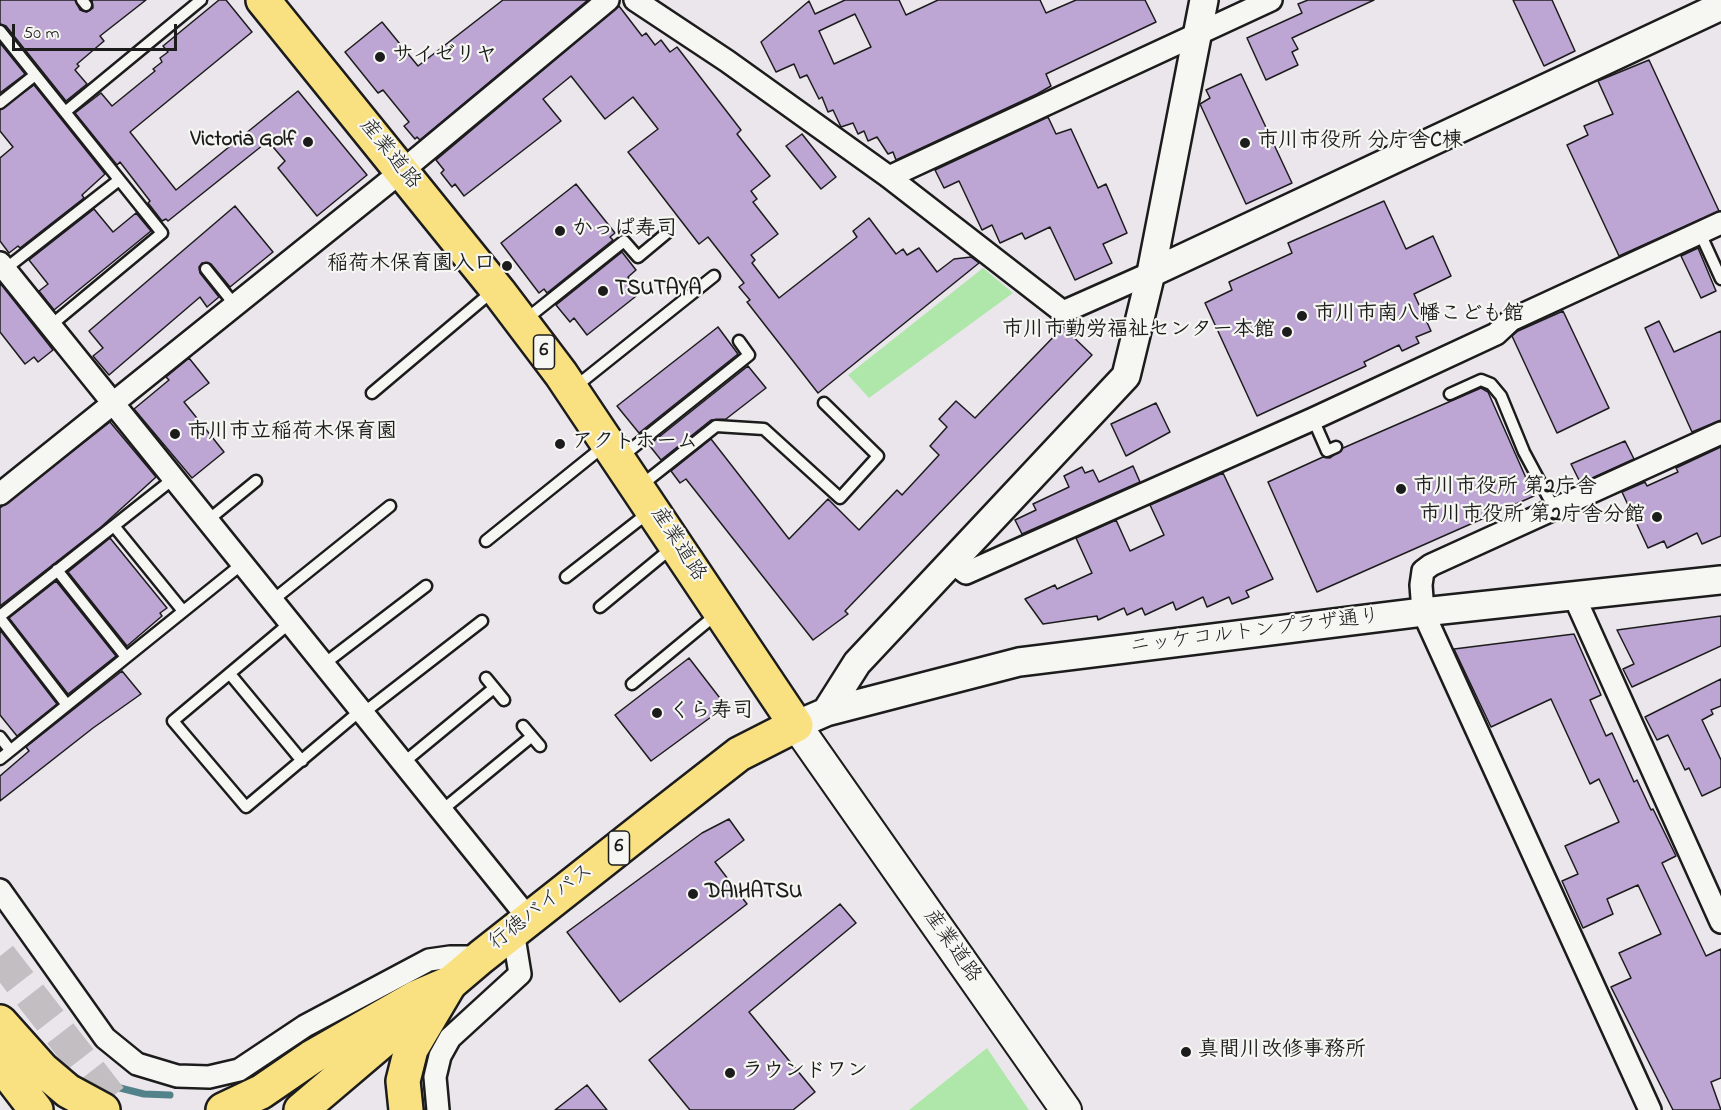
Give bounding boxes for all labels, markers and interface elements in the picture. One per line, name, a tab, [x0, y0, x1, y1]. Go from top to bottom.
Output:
scale bar	[15, 12, 180, 50]
text: 50 m	[23, 21, 60, 47]
place label: サイゼリヤ	[392, 44, 497, 70]
marker: サイゼリヤ	[373, 50, 387, 64]
street label: 産業道路	[353, 114, 425, 196]
place label: Victoria Golf	[190, 129, 296, 155]
place label: 市川市役所 分庁舎C棟	[1257, 130, 1463, 156]
marker: Victoria Golf	[301, 135, 315, 149]
marker: 市川市役所 分庁舎C棟	[1238, 136, 1252, 150]
place label: かっぱ寿司	[572, 218, 677, 244]
marker: かっぱ寿司	[553, 224, 567, 238]
place label: 稲荷木保育園入口	[327, 253, 495, 279]
marker: 稲荷木保育園入口	[500, 259, 514, 273]
place label: TSUTAYA	[615, 278, 701, 304]
marker: TSUTAYA	[596, 284, 610, 298]
place label: 市川市南八幡こども館	[1314, 303, 1524, 329]
marker: 市川市南八幡こども館	[1295, 309, 1309, 323]
place label: 市川市勤労福祉センター本館	[1002, 319, 1275, 345]
marker: 市川市勤労福祉センター本館	[1280, 325, 1294, 339]
road number: 6	[534, 335, 554, 369]
place label: 市川市立稲荷木保育園	[187, 421, 397, 447]
marker: 市川市立稲荷木保育園	[168, 427, 182, 441]
place label: アクトホーム	[572, 431, 698, 457]
marker: アクトホーム	[553, 437, 567, 451]
place label: 市川市役所 第2庁舎	[1413, 476, 1597, 502]
marker: 市川市役所 第2庁舎	[1394, 482, 1408, 496]
street label: 産業道路	[644, 503, 710, 587]
place label: 市川市役所 第2庁舎分館	[1419, 504, 1645, 530]
marker: 市川市役所 第2庁舎分館	[1650, 510, 1664, 524]
street label: ニッケコルトンプラザ通り	[1128, 605, 1382, 661]
place label: くら寿司	[669, 700, 753, 726]
marker: くら寿司	[650, 706, 664, 720]
road number: 6	[608, 831, 630, 865]
street label: 行徳バイパス	[485, 859, 599, 957]
place label: DAIHATSU	[705, 881, 802, 907]
marker: DAIHATSU	[686, 887, 700, 901]
street label: 産業道路	[917, 905, 985, 989]
place label: 真間川改修事務所	[1198, 1039, 1366, 1065]
marker: 真間川改修事務所	[1179, 1045, 1193, 1059]
place label: ラウンドワン	[742, 1060, 868, 1086]
marker: ラウンドワン	[723, 1066, 737, 1080]

